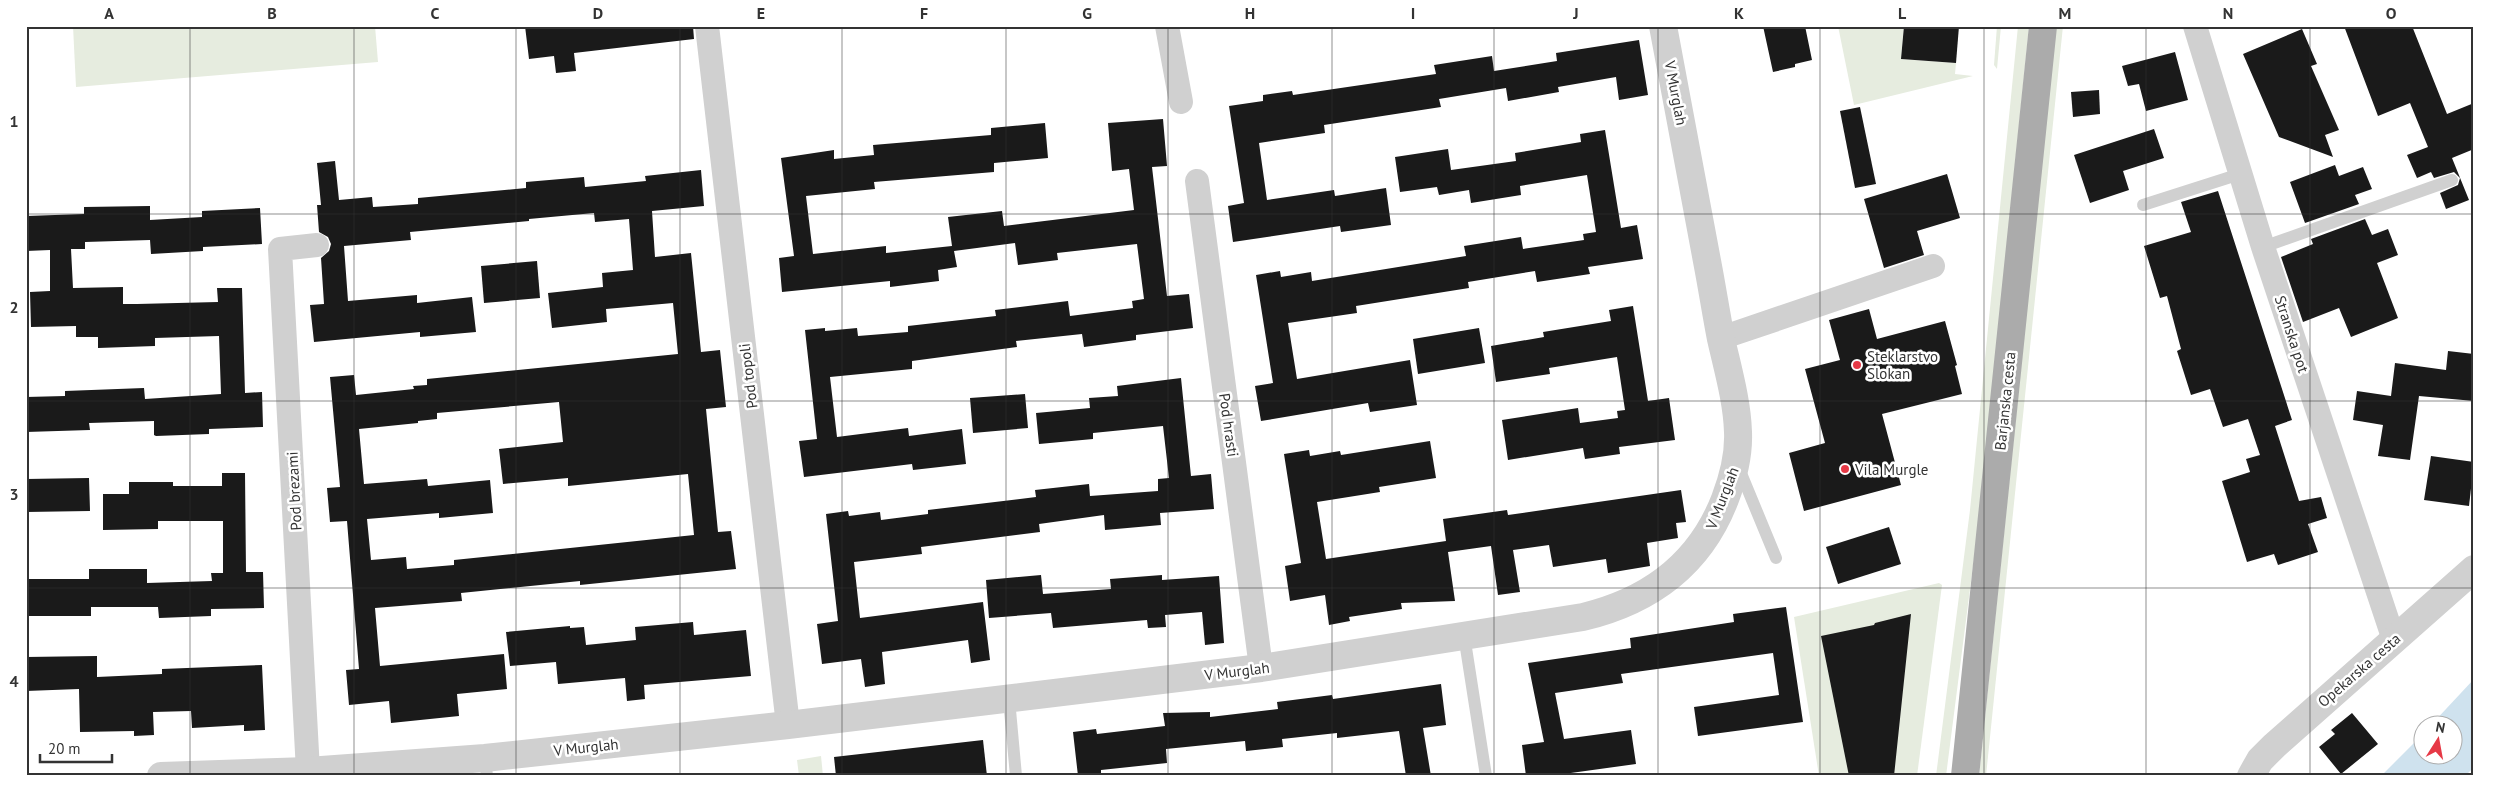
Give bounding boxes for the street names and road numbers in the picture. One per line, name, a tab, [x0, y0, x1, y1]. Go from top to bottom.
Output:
street label: V Murglah	[1660, 58, 1692, 127]
street label: Stranska pot	[2271, 293, 2313, 375]
street label: Pod topoli	[735, 342, 761, 410]
street label: Barjanska cesta	[1990, 351, 2020, 451]
street label: Pod hrasti	[1215, 392, 1243, 458]
street label: Pod brezami	[282, 451, 306, 531]
street label: V Murglah	[1701, 464, 1743, 533]
street label: Opekarska cesta	[2314, 629, 2404, 711]
street label: V Murglah	[1202, 658, 1271, 685]
street label: V Murglah	[552, 734, 619, 760]

